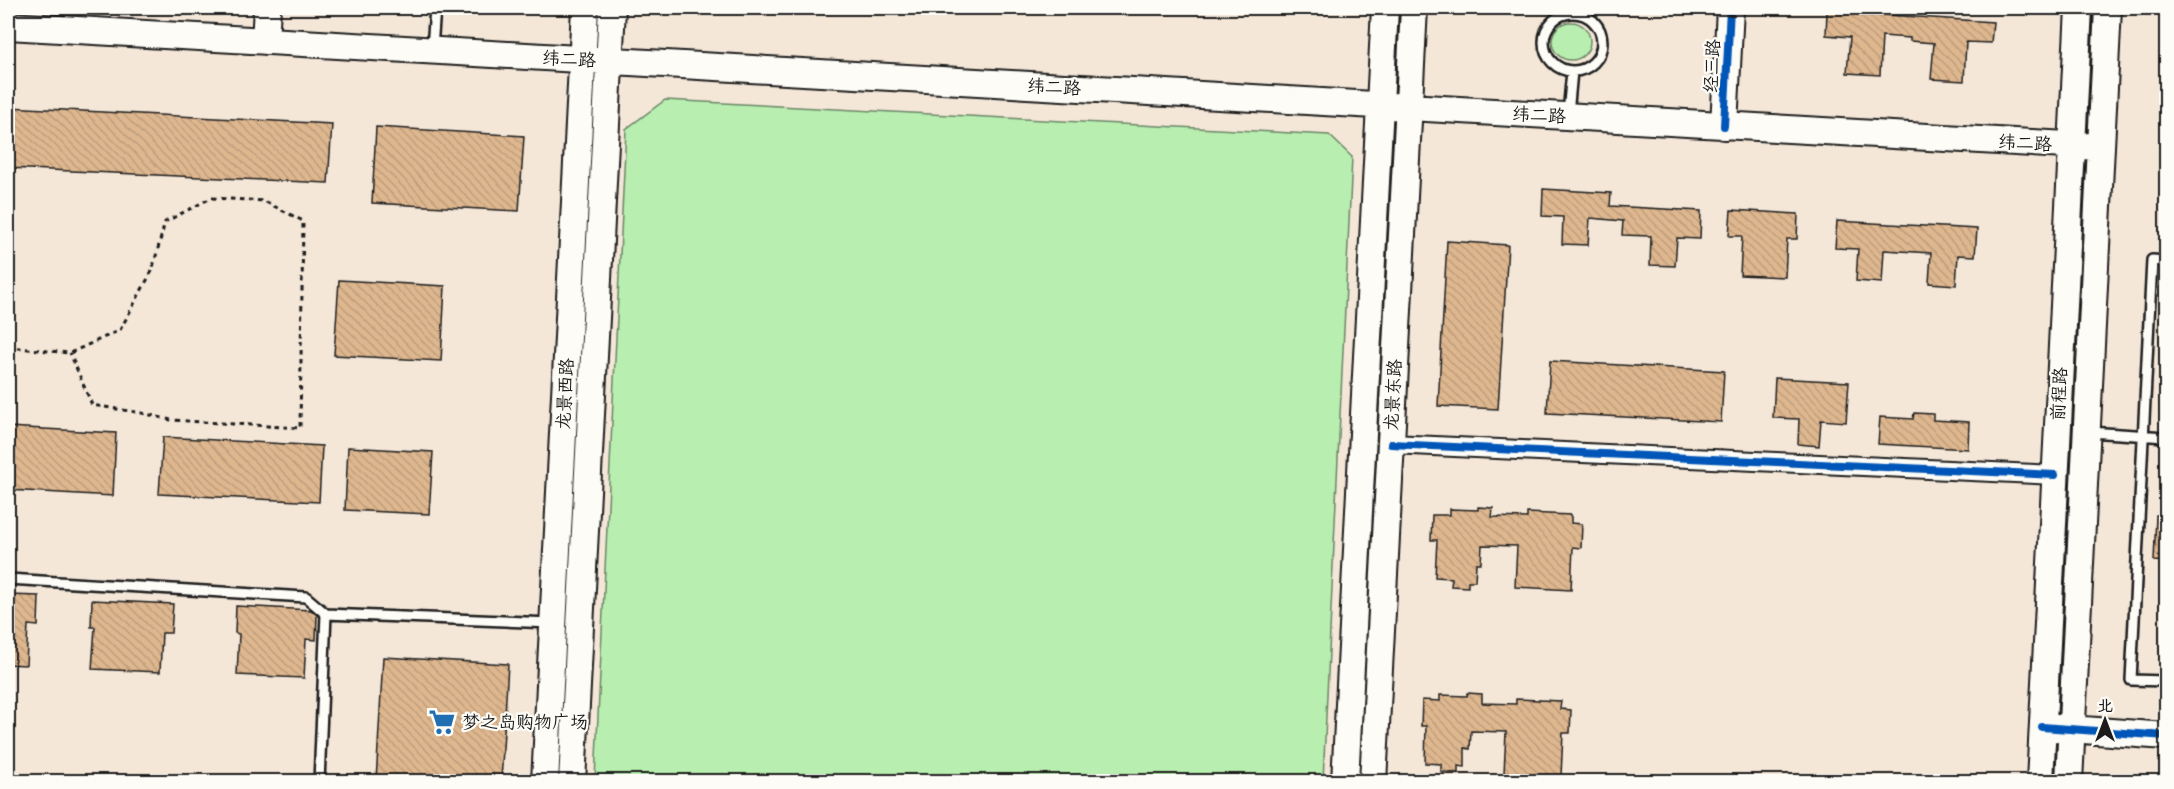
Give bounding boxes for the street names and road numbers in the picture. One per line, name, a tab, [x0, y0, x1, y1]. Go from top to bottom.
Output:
street label: 经三路	[1698, 38, 1725, 94]
street label: 纬二路	[541, 45, 597, 72]
street label: 纬二路	[1026, 73, 1082, 100]
street label: 纬二路	[1511, 101, 1567, 128]
street label: 纬二路	[1997, 129, 2053, 156]
street label: 龙景西路	[550, 357, 579, 431]
street label: 龙景东路	[1378, 358, 1407, 432]
street label: 前程路	[2045, 366, 2072, 422]

